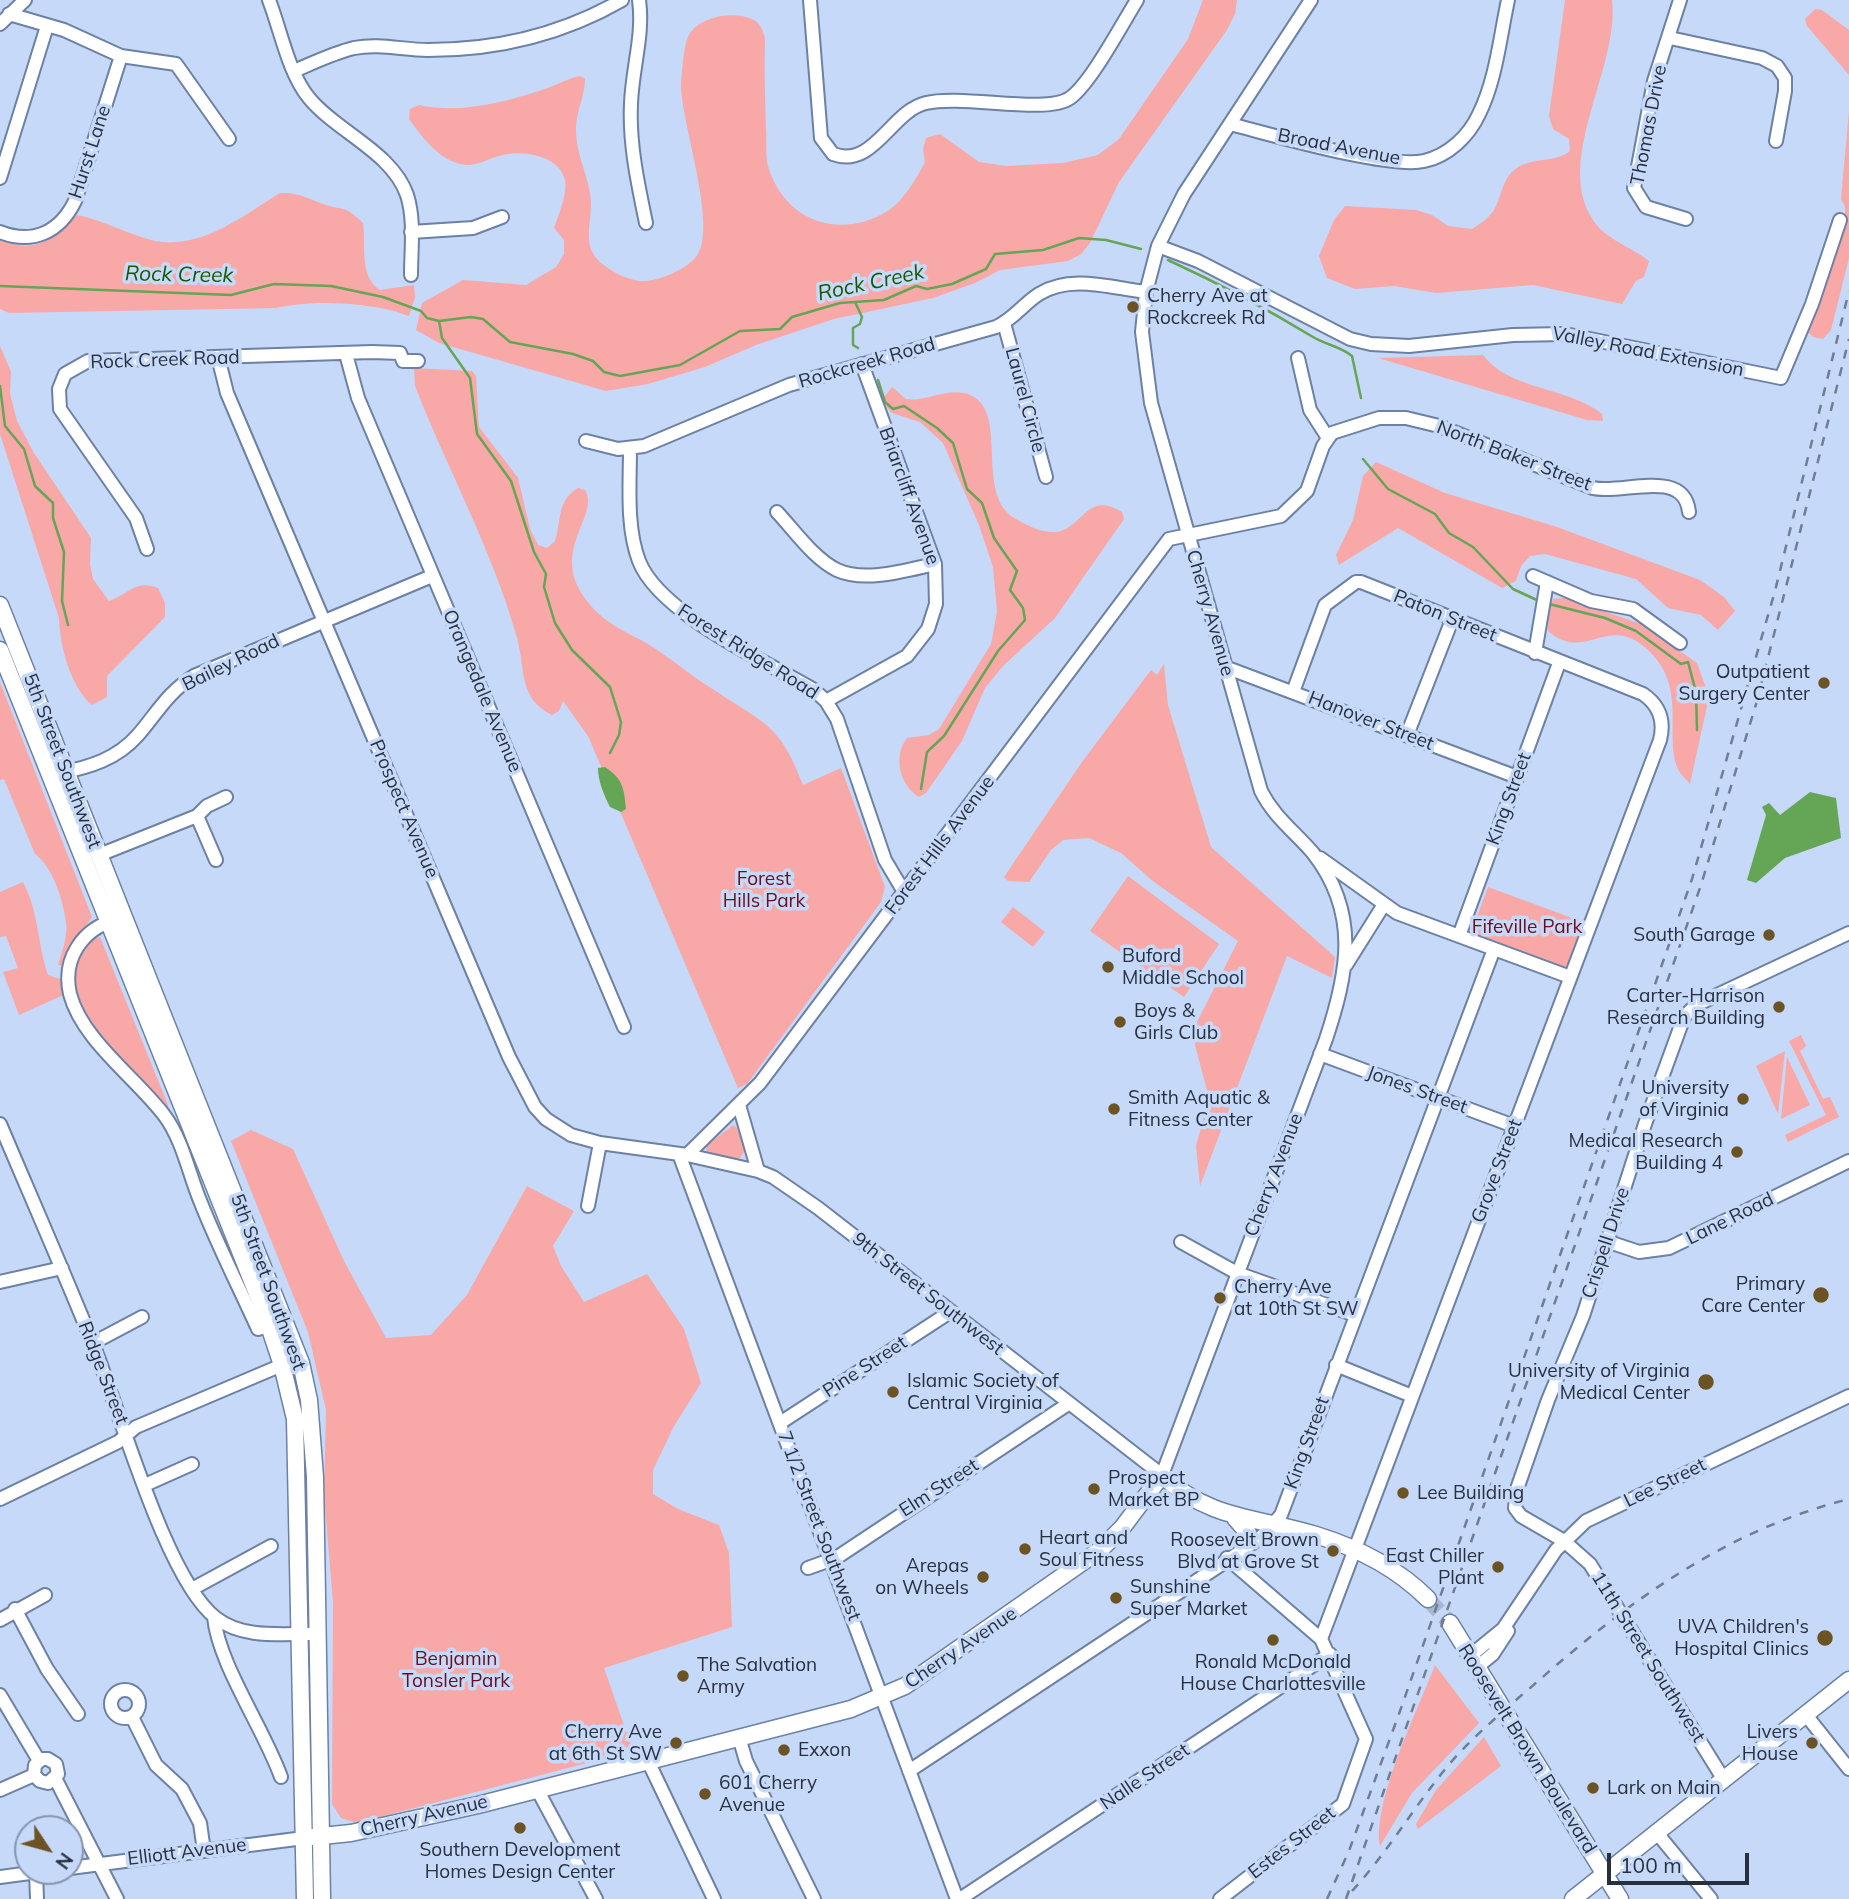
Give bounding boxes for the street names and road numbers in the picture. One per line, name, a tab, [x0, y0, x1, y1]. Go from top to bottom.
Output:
street label: Thomas Drive	[1626, 63, 1672, 187]
street label: Hurst Lane	[64, 103, 116, 201]
street label: Broad Avenue	[1276, 124, 1402, 170]
street label: Valley Road Extension	[1550, 322, 1746, 382]
street label: Rockcreek Road	[796, 333, 938, 393]
street label: Laurel Circle	[1000, 345, 1050, 455]
street label: Rock Creek Road	[90, 346, 240, 374]
street label: North Baker Street	[1433, 416, 1595, 496]
street label: Briarcliff Avenue	[874, 424, 944, 568]
street label: Cherry Avenue	[1181, 547, 1239, 679]
street label: Paton Street	[1390, 585, 1500, 647]
street label: Forest Ridge Road	[673, 600, 823, 704]
street label: Orangedale Avenue	[437, 606, 527, 776]
street label: Bailey Road	[179, 630, 283, 696]
street label: 5th Street Southwest	[18, 670, 106, 852]
street label: Hanover Street	[1305, 687, 1437, 755]
street label: Prospect Avenue	[365, 736, 443, 882]
street label: King Street	[1482, 750, 1536, 848]
street label: Forest Hills Avenue	[880, 771, 1000, 919]
street label: Jones Street	[1364, 1061, 1470, 1119]
street label: Cherry Avenue	[1240, 1110, 1308, 1240]
street label: Grove Street	[1467, 1116, 1527, 1226]
street label: Crispell Drive	[1577, 1185, 1635, 1301]
street label: Lane Road	[1682, 1188, 1778, 1250]
street label: 5th Street Southwest	[226, 1191, 310, 1373]
street label: 9th Street Southwest	[848, 1228, 1008, 1360]
street label: Ridge Street	[73, 1318, 133, 1428]
street label: Pine Street	[819, 1331, 911, 1403]
street label: King Street	[1280, 1394, 1334, 1492]
street label: 7 1/2 Street Southwest	[772, 1428, 866, 1624]
street label: Lee Street	[1620, 1453, 1710, 1513]
street label: Elm Street	[895, 1454, 983, 1522]
street label: 11th Street Southwest	[1586, 1567, 1710, 1747]
street label: Cherry Avenue	[901, 1602, 1021, 1694]
street label: Roosevelt Brown Boulevard	[1453, 1640, 1601, 1858]
street label: Nalle Street	[1096, 1739, 1194, 1815]
street label: Cherry Avenue	[358, 1790, 490, 1842]
street label: Estes Street	[1244, 1802, 1340, 1884]
street label: Elliott Avenue	[126, 1833, 248, 1871]

